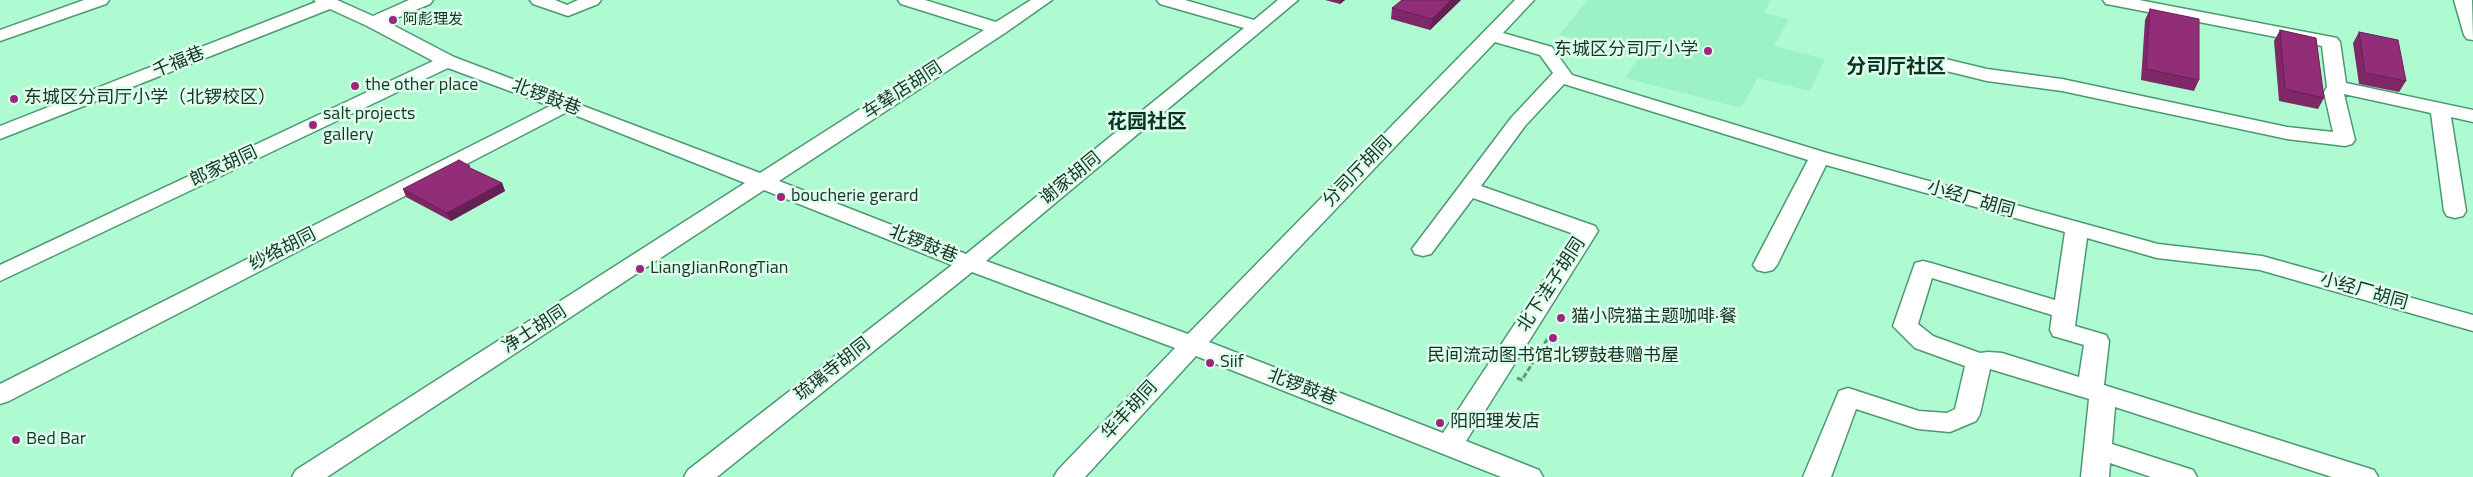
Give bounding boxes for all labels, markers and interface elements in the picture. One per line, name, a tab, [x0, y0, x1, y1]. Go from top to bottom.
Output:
place label: 阿彪理发	[403, 11, 463, 29]
marker: 阿彪理发	[387, 14, 399, 26]
place label: 东城区分司厅小学	[1554, 40, 1698, 62]
street label: 千福巷	[150, 43, 208, 83]
marker: 东城区分司厅小学	[1702, 45, 1714, 57]
district label: 分司厅社区	[1846, 56, 1946, 80]
street label: 车辇店胡同	[859, 57, 947, 125]
place label: the other place	[365, 75, 478, 97]
street label: 北锣鼓巷	[509, 75, 583, 121]
marker: the other place	[349, 80, 361, 92]
place label: 东城区分司厅小学（北锣校区）	[24, 88, 276, 110]
marker: 东城区分司厅小学（北锣校区）	[8, 93, 20, 105]
place label: salt projects gallery	[323, 104, 415, 146]
district label: 花园社区	[1107, 111, 1187, 135]
marker: salt projects gallery	[307, 119, 319, 131]
street label: 分司厅胡同	[1319, 132, 1397, 212]
street label: 郎家胡同	[187, 142, 261, 192]
street label: 谢家胡同	[1036, 148, 1106, 210]
street label: 小经厂胡同	[1925, 177, 2017, 223]
place label: boucherie gerard	[791, 186, 918, 208]
marker: boucherie gerard	[775, 191, 787, 203]
street label: 北锣鼓巷	[886, 222, 960, 268]
street label: 纱络胡同	[246, 224, 320, 276]
street label: 北下洼子胡同	[1514, 234, 1590, 336]
place label: LiangJianRongTian	[650, 258, 788, 280]
marker: LiangJianRongTian	[634, 263, 646, 275]
street label: 小经厂胡同	[2318, 269, 2410, 315]
street label: 净土胡同	[499, 301, 571, 359]
place label: 猫小院猫主题咖啡·餐	[1571, 307, 1737, 329]
marker: 猫小院猫主题咖啡·餐	[1555, 312, 1567, 324]
marker: 民间流动图书馆北锣鼓巷赠书屋	[1547, 332, 1559, 344]
street label: 琉璃寺胡同	[791, 334, 875, 406]
place label: 民间流动图书馆北锣鼓巷赠书屋	[1427, 346, 1679, 368]
place label: Siif	[1220, 352, 1244, 374]
marker: Siif	[1204, 357, 1216, 369]
street label: 北锣鼓巷	[1265, 365, 1339, 411]
street label: 华丰胡同	[1098, 377, 1162, 445]
place label: 阳阳理发店	[1450, 412, 1540, 434]
marker: 阳阳理发店	[1434, 417, 1446, 429]
place label: Bed Bar	[26, 429, 86, 451]
marker: Bed Bar	[10, 434, 22, 446]

